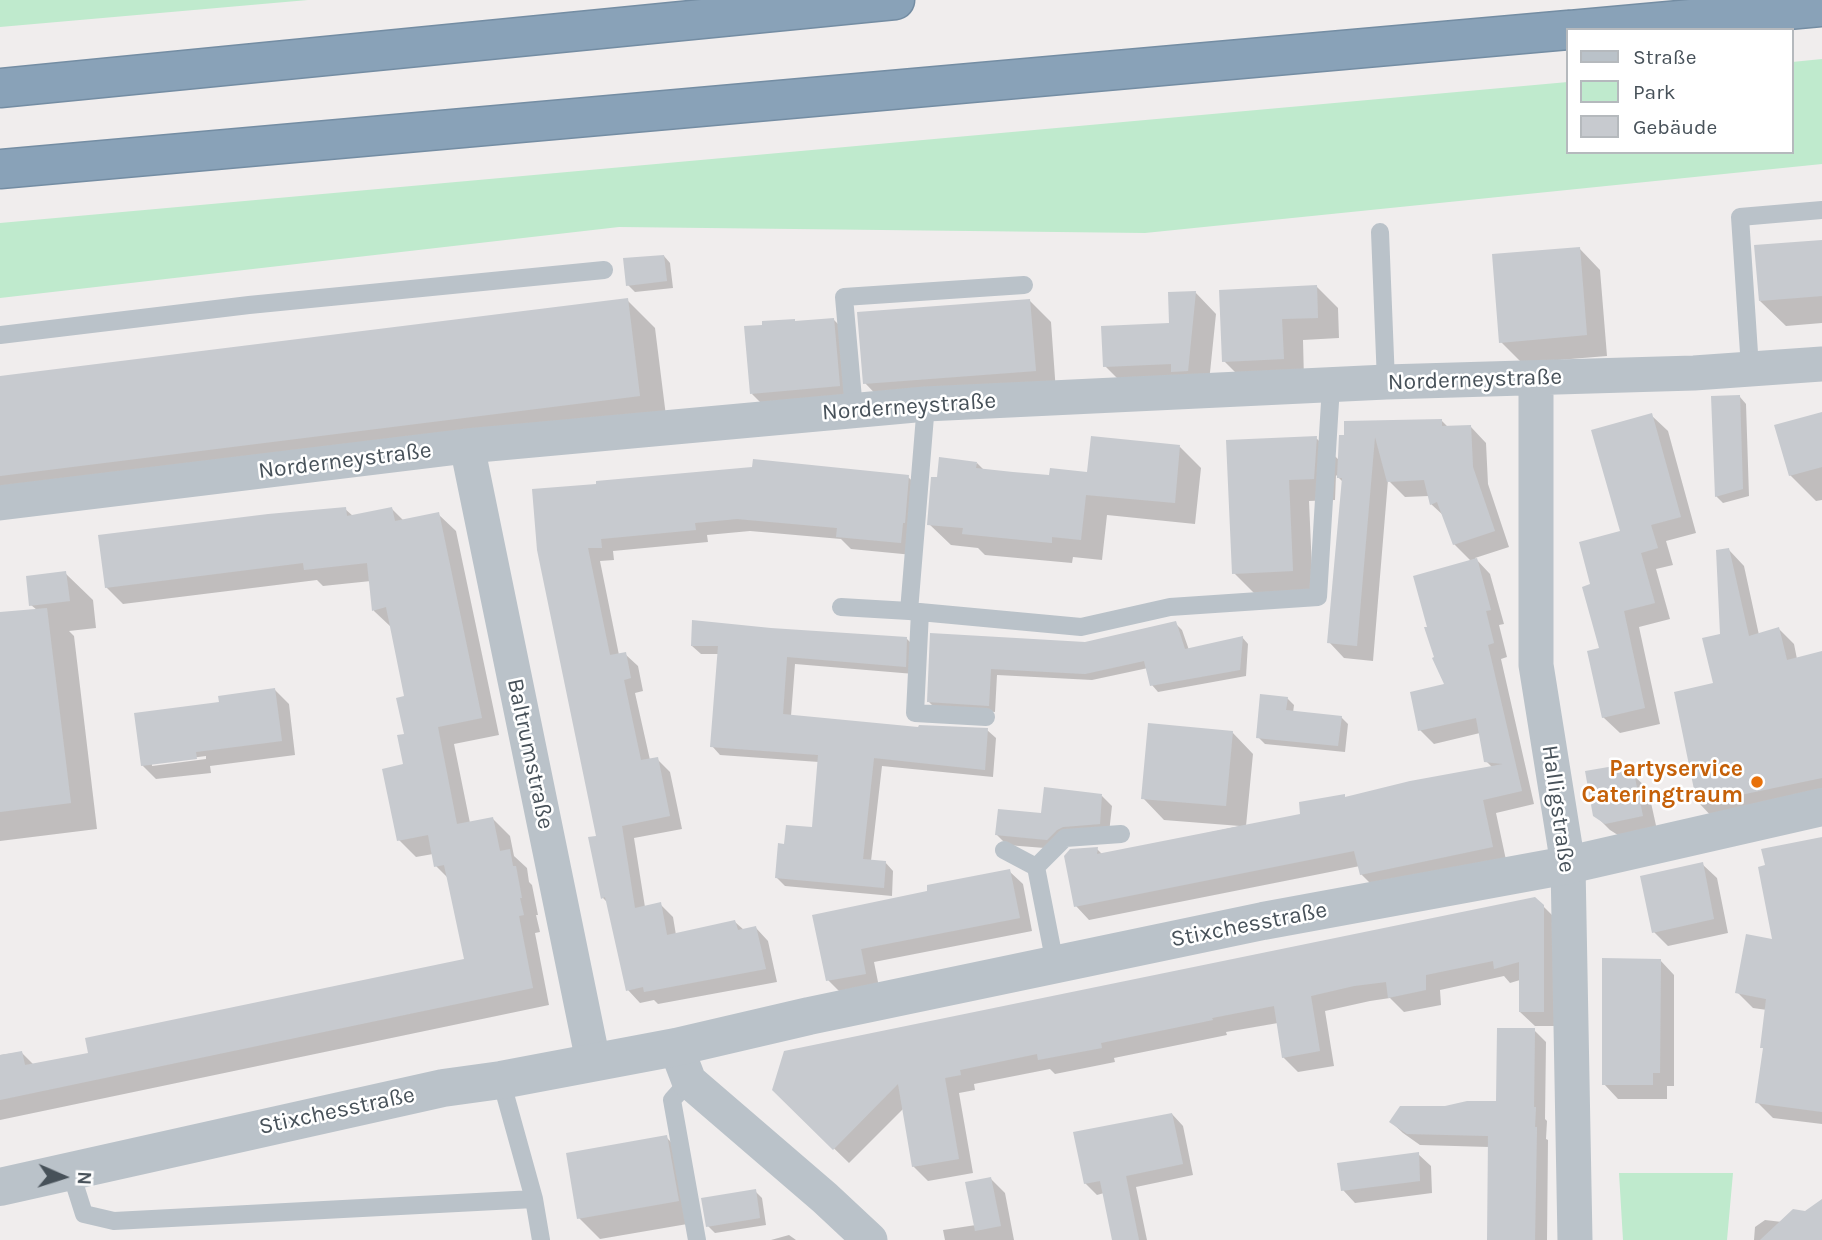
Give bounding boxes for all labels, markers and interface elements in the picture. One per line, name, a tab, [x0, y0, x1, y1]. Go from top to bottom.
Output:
legend	[1566, 28, 1794, 154]
text: Straße	[1633, 45, 1696, 69]
text: Park	[1633, 80, 1676, 104]
text: Gebäude	[1633, 115, 1717, 139]
street label: Norderneystraße	[1387, 363, 1563, 397]
street label: Norderneystraße	[821, 387, 997, 427]
street label: Norderneystraße	[257, 437, 433, 485]
street label: Baltrumstraße	[501, 676, 559, 832]
street label: Halligstraße	[1535, 744, 1581, 874]
place label: Partyservice Cateringtraum	[1582, 755, 1743, 809]
marker: Partyservice Cateringtraum	[1749, 774, 1765, 790]
street label: Stixchesstraße	[1169, 896, 1329, 954]
street label: Stixchesstraße	[257, 1081, 417, 1141]
north arrow	[28, 1142, 98, 1212]
text: N	[73, 1171, 95, 1185]

